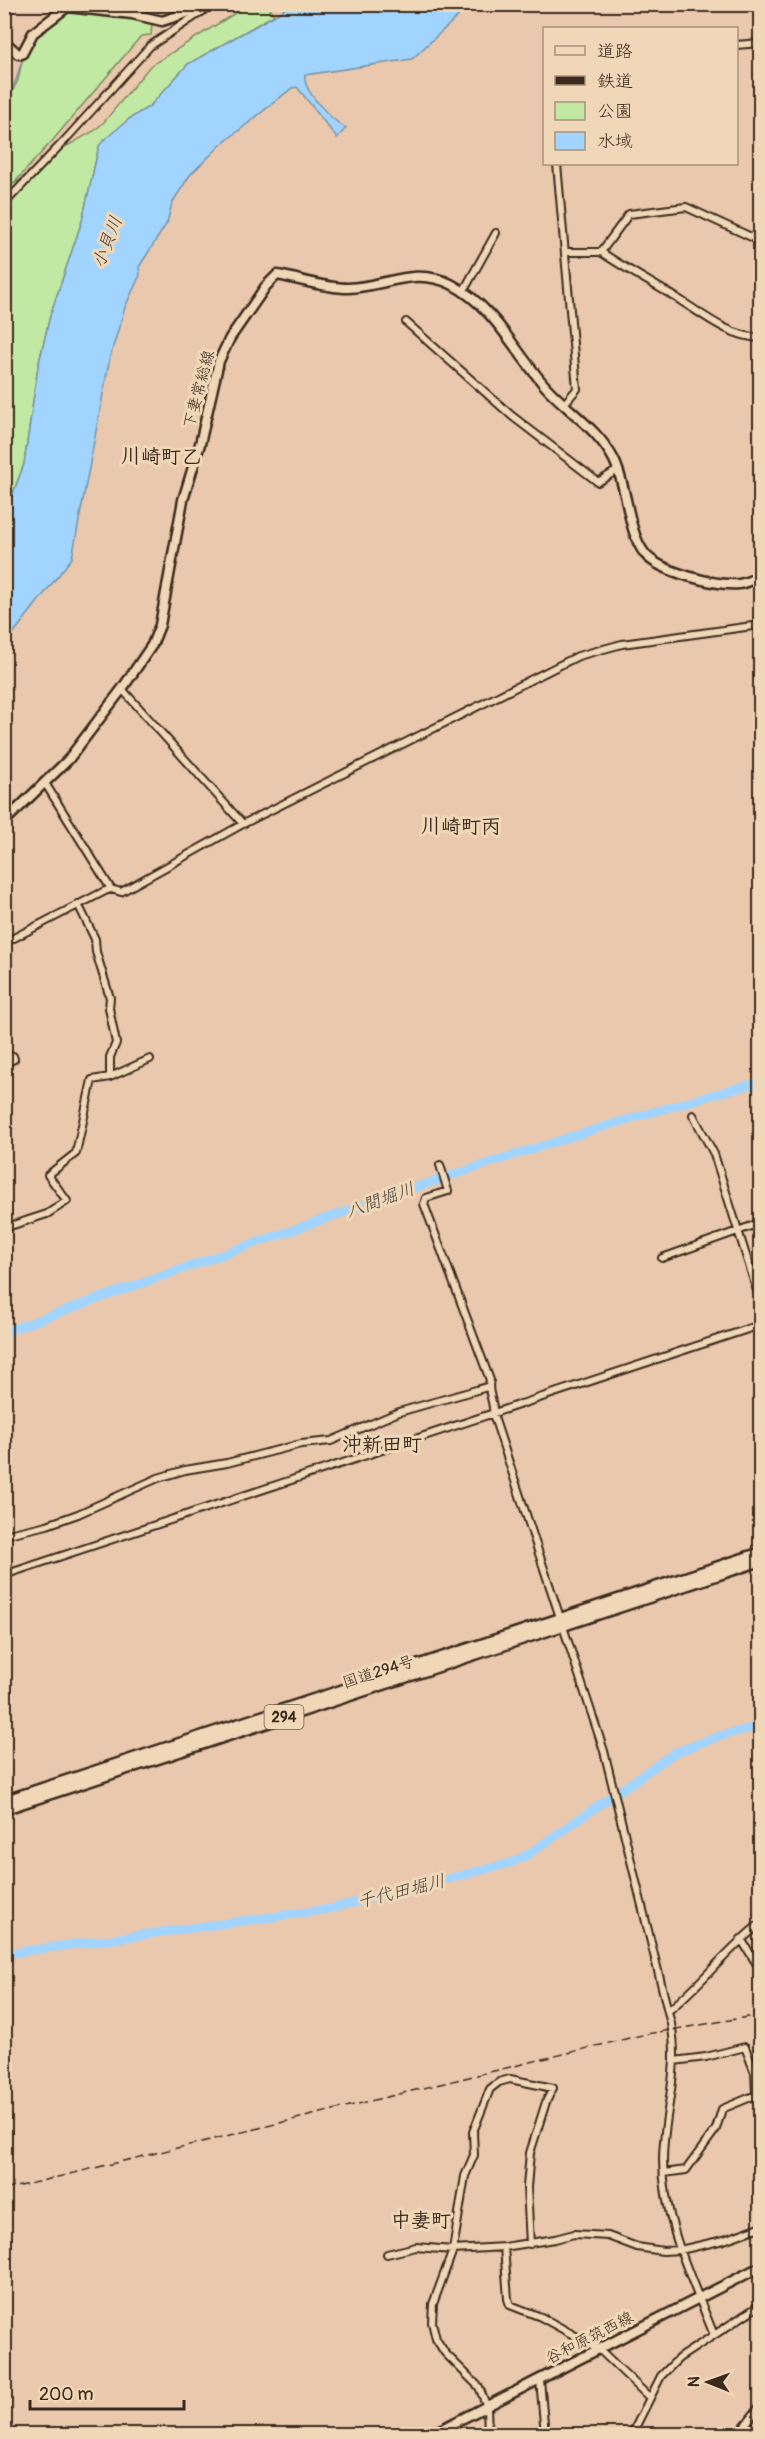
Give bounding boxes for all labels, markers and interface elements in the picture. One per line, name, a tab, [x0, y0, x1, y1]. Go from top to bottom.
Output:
legend	[543, 27, 738, 165]
text: 道路	[597, 40, 633, 63]
text: 鉄道	[597, 70, 633, 93]
text: 公園	[597, 100, 633, 123]
text: 水域	[597, 130, 633, 153]
water label: 小貝川	[87, 213, 128, 272]
street label: 下妻常総線	[179, 348, 219, 430]
district label: 川崎町乙	[121, 444, 201, 469]
district label: 川崎町丙	[421, 814, 501, 839]
water label: 八間堀川	[342, 1177, 418, 1224]
district label: 沖新田町	[342, 1432, 422, 1457]
street label: 国道294号	[340, 1651, 417, 1693]
road number: 294	[264, 1705, 304, 1729]
water label: 千代田堀川	[355, 1869, 448, 1914]
district label: 中妻町	[391, 2208, 451, 2233]
street label: 谷和原筑西線	[542, 2307, 637, 2369]
north arrow	[678, 2352, 738, 2412]
scale bar	[30, 2373, 184, 2411]
text: N	[684, 2376, 704, 2387]
text: 200 m	[39, 2383, 94, 2406]

